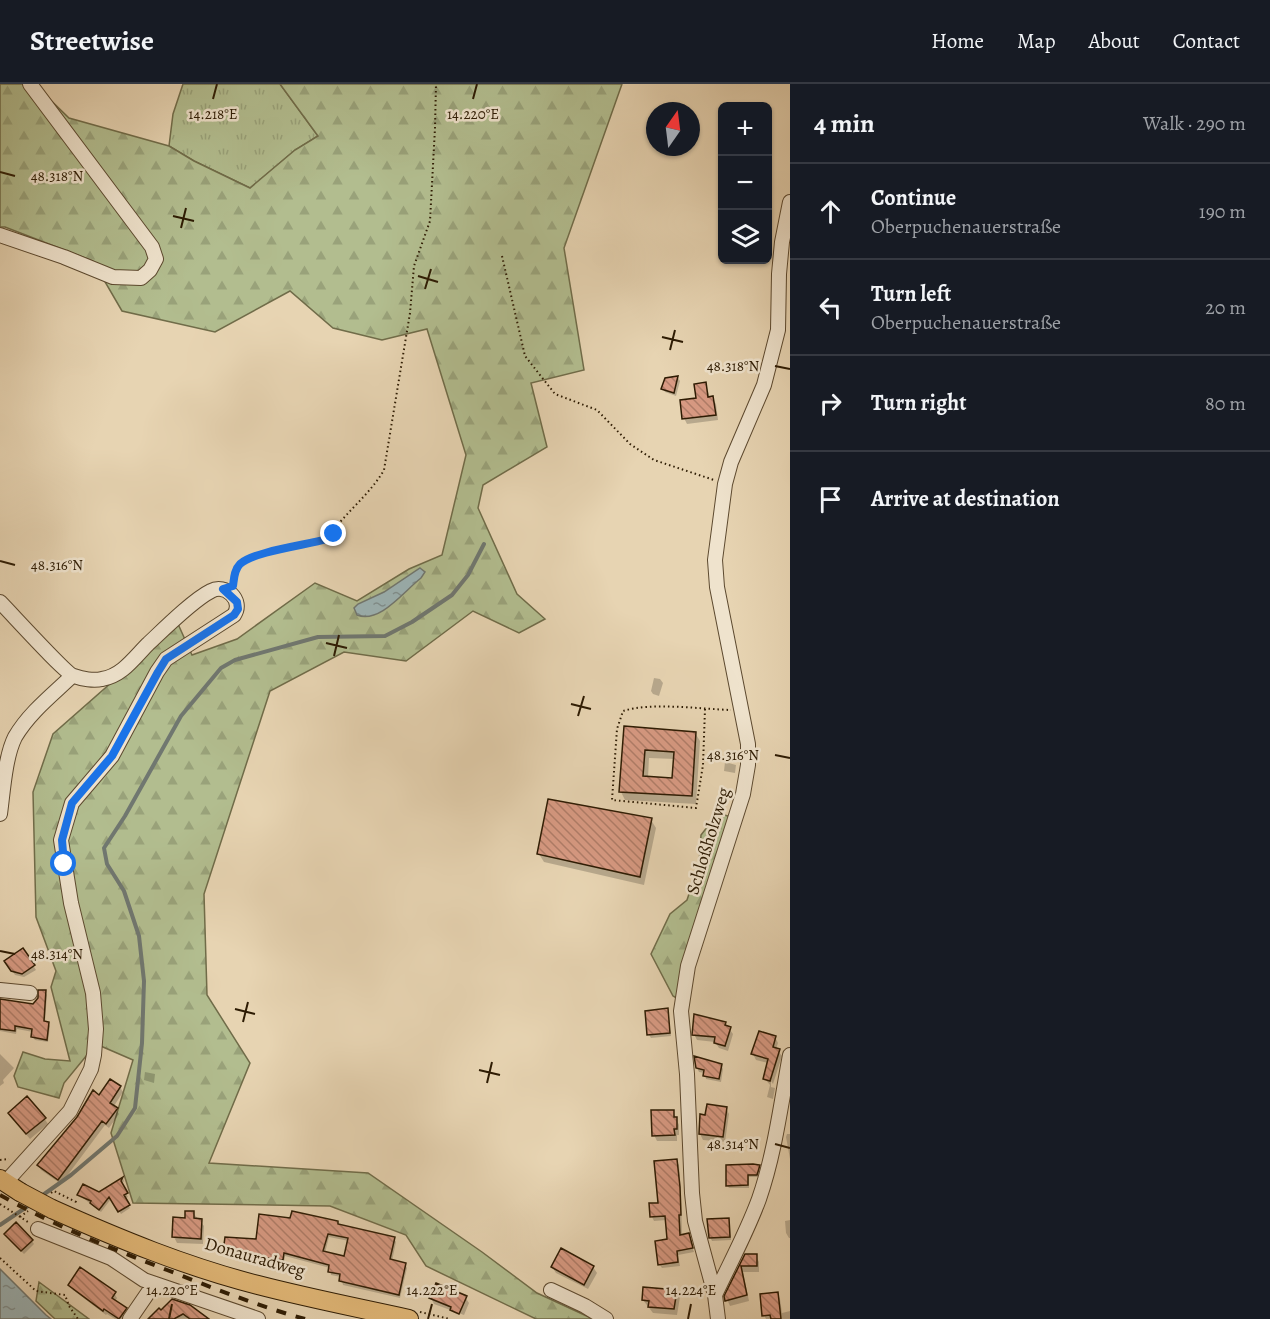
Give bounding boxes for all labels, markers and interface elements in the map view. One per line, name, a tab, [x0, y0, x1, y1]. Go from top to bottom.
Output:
text: Streetwise	[30, 22, 154, 60]
text: Home	[931, 27, 984, 55]
text: Map	[1017, 27, 1055, 55]
text: About	[1088, 27, 1140, 55]
text: Contact	[1173, 27, 1240, 55]
north arrow	[646, 102, 700, 156]
map controls	[718, 102, 772, 264]
button: +	[718, 102, 772, 156]
text: 14.218°E	[188, 104, 238, 124]
text: 14.220°E	[447, 104, 499, 124]
text: 4 min	[814, 106, 875, 141]
text: Walk · 290 m	[1143, 110, 1246, 137]
button: −	[718, 156, 772, 210]
text: 48.318°N	[31, 166, 84, 186]
text: Continue	[871, 183, 956, 213]
icon: ahead	[814, 195, 847, 228]
text: 190 m	[1199, 198, 1246, 225]
button: layers	[718, 210, 772, 264]
text: Oberpuchenauerstraße	[871, 213, 1061, 240]
text: Turn left	[871, 279, 951, 309]
icon: left	[814, 291, 847, 324]
text: 20 m	[1205, 294, 1246, 321]
text: Oberpuchenauerstraße	[871, 309, 1061, 336]
text: 48.318°N	[707, 356, 760, 376]
icon: right	[814, 387, 847, 420]
text: Turn right	[871, 388, 967, 418]
text: 80 m	[1205, 390, 1246, 417]
icon: arrive	[814, 483, 847, 516]
text: Arrive at destination	[871, 484, 1060, 514]
route end	[320, 520, 346, 546]
text: 48.316°N	[31, 555, 83, 575]
text: 48.316°N	[707, 745, 759, 765]
street label: Schloßholzweg	[680, 784, 736, 898]
route start	[50, 850, 76, 876]
text: 48.314°N	[31, 944, 83, 964]
text: 48.314°N	[707, 1134, 759, 1154]
street label: Donauradweg	[202, 1231, 308, 1283]
text: 14.220°E	[146, 1280, 198, 1300]
text: 14.222°E	[406, 1280, 458, 1300]
text: 14.224°E	[666, 1280, 716, 1300]

